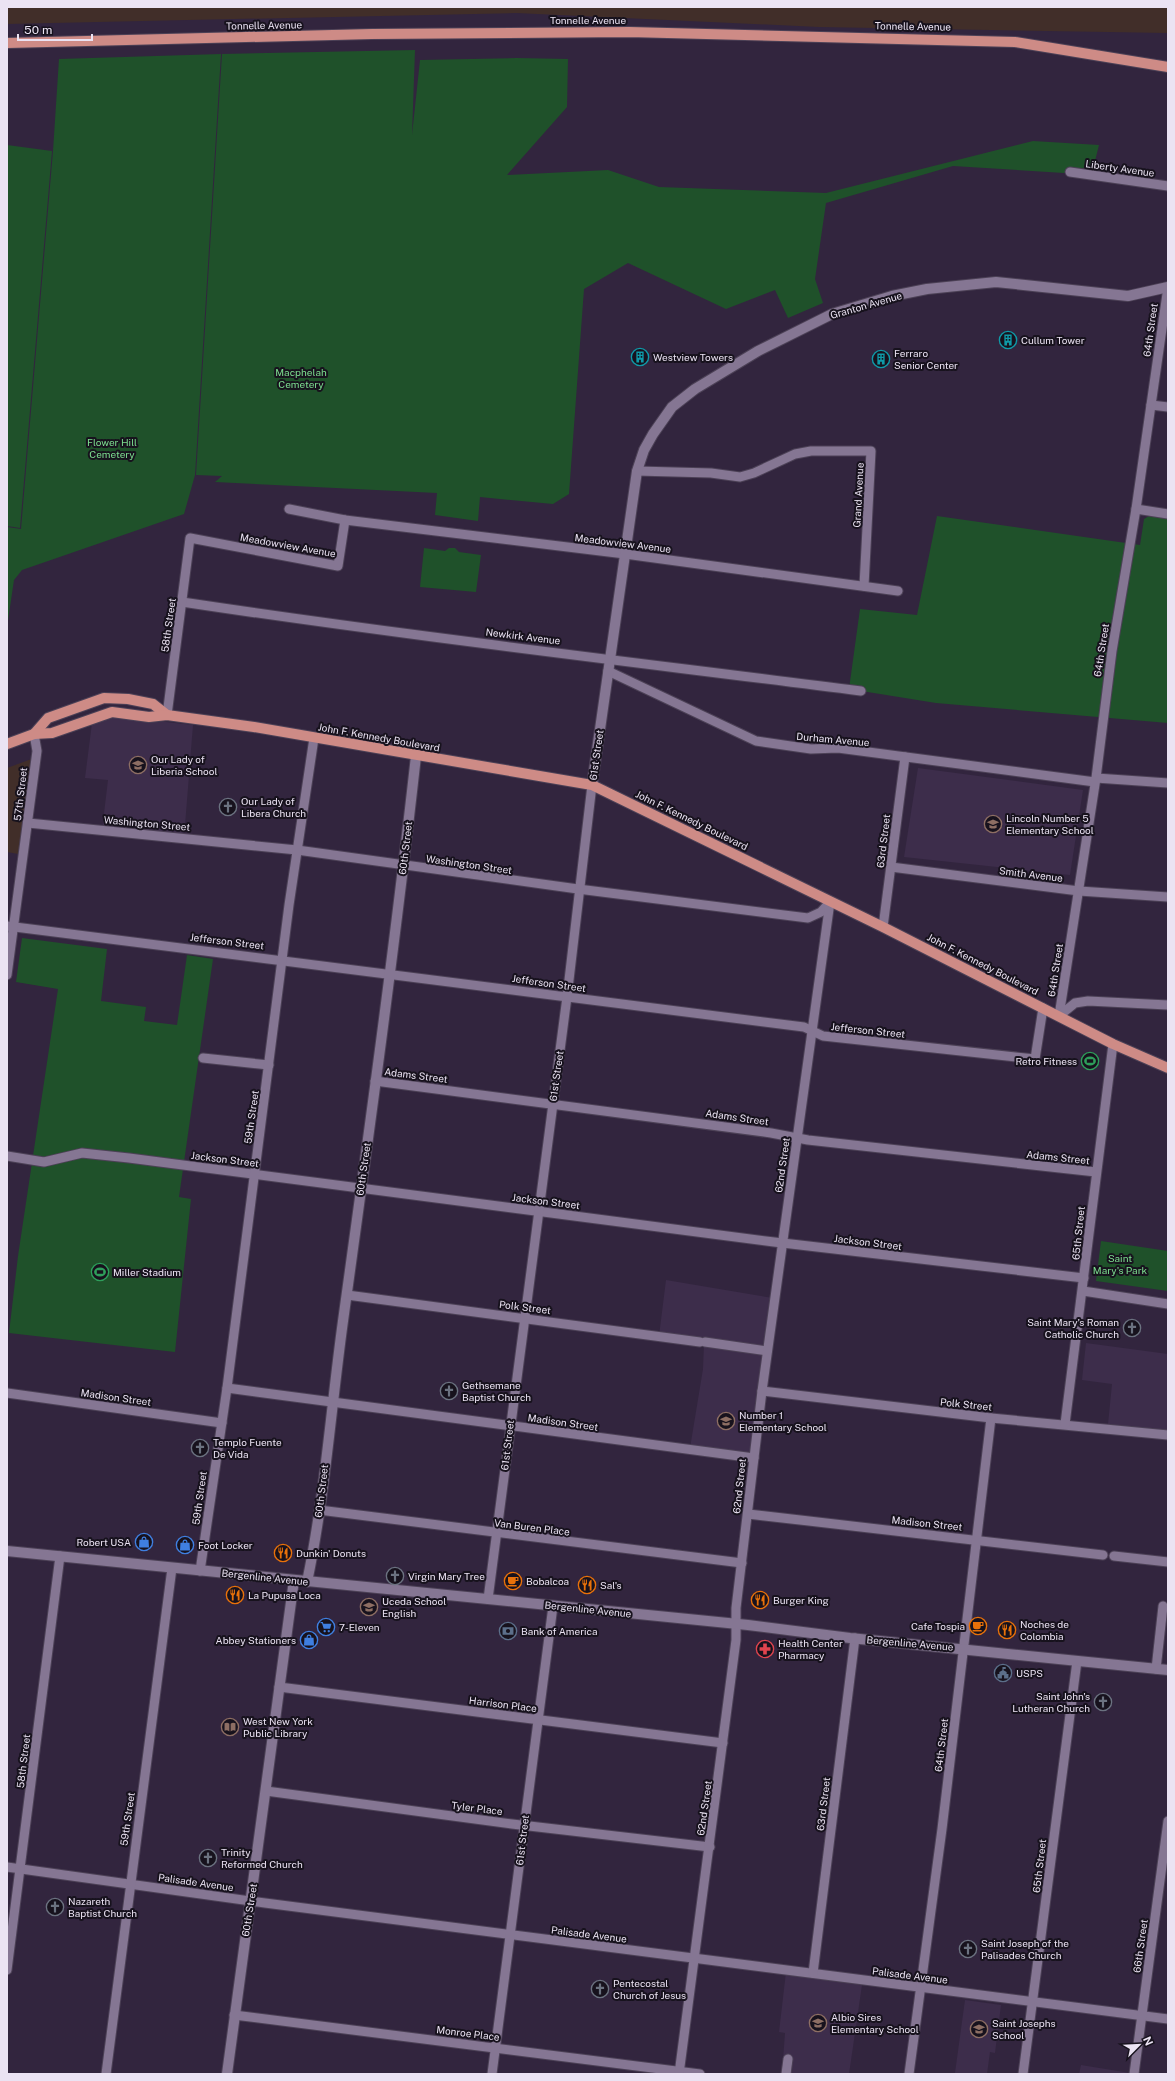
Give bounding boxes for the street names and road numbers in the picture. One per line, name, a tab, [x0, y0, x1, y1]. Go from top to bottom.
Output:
street label: Tonnelle Avenue	[550, 14, 626, 26]
street label: Tonnelle Avenue	[226, 18, 302, 32]
street label: Tonnelle Avenue	[875, 19, 951, 33]
street label: Liberty Avenue	[1085, 157, 1156, 179]
street label: Granton Avenue	[829, 289, 904, 321]
street label: 64th Street	[1140, 302, 1160, 357]
street label: Grand Avenue	[850, 462, 866, 528]
street label: Meadowview Avenue	[239, 531, 337, 559]
street label: Meadowview Avenue	[574, 531, 672, 555]
street label: 58th Street	[158, 597, 178, 653]
street label: 64th Street	[1091, 622, 1111, 678]
street label: Newkirk Avenue	[485, 625, 561, 647]
street label: John F. Kennedy Boulevard	[317, 720, 441, 754]
street label: 61st Street	[587, 729, 605, 781]
street label: Durham Avenue	[796, 730, 870, 748]
street label: 57th Street	[11, 767, 29, 821]
street label: John F. Kennedy Boulevard	[634, 788, 750, 852]
street label: Washington Street	[103, 813, 191, 833]
street label: 63rd Street	[874, 813, 892, 868]
street label: 60th Street	[396, 821, 414, 875]
street label: Washington Street	[425, 852, 513, 876]
street label: Smith Avenue	[998, 864, 1064, 884]
street label: Jefferson Street	[189, 930, 265, 952]
street label: John F. Kennedy Boulevard	[925, 931, 1041, 997]
street label: 64th Street	[1045, 942, 1065, 998]
street label: Jefferson Street	[511, 972, 587, 994]
street label: Jefferson Street	[830, 1020, 906, 1040]
street label: 61st Street	[547, 1050, 565, 1102]
street label: Adams Street	[384, 1065, 448, 1085]
street label: 59th Street	[241, 1089, 261, 1145]
street label: Adams Street	[705, 1107, 769, 1127]
street label: 62nd Street	[772, 1137, 792, 1193]
street label: 60th Street	[353, 1142, 373, 1196]
street label: Adams Street	[1026, 1148, 1090, 1166]
street label: Jackson Street	[190, 1149, 260, 1169]
street label: Jackson Street	[511, 1191, 581, 1211]
street label: 65th Street	[1069, 1205, 1087, 1260]
street label: Jackson Street	[833, 1232, 903, 1252]
street label: Polk Street	[498, 1298, 552, 1316]
street label: Madison Street	[80, 1386, 152, 1408]
street label: Polk Street	[939, 1395, 993, 1413]
street label: Madison Street	[527, 1411, 599, 1433]
street label: 61st Street	[498, 1419, 516, 1471]
street label: 62nd Street	[730, 1458, 748, 1514]
street label: 60th Street	[312, 1464, 330, 1518]
street label: 59th Street	[189, 1470, 209, 1526]
street label: Madison Street	[891, 1513, 963, 1533]
street label: Van Buren Place	[493, 1516, 571, 1538]
street label: Bergenline Avenue	[221, 1566, 309, 1588]
street label: Bergenline Avenue	[544, 1598, 632, 1620]
street label: Bergenline Avenue	[866, 1633, 954, 1653]
street label: Harrison Place	[468, 1694, 538, 1714]
street label: 64th Street	[932, 1717, 950, 1772]
street label: 58th Street	[14, 1733, 32, 1789]
street label: 63rd Street	[814, 1776, 832, 1831]
street label: 62nd Street	[694, 1780, 714, 1836]
street label: 59th Street	[117, 1791, 137, 1847]
street label: Tyler Place	[451, 1799, 504, 1817]
street label: 61st Street	[513, 1814, 531, 1866]
street label: 65th Street	[1030, 1838, 1048, 1893]
street label: Palisade Avenue	[157, 1871, 235, 1893]
street label: 60th Street	[239, 1882, 259, 1937]
street label: 66th Street	[1130, 1918, 1150, 1973]
street label: Palisade Avenue	[550, 1923, 628, 1945]
street label: Palisade Avenue	[871, 1964, 949, 1986]
street label: Monroe Place	[436, 2023, 501, 2043]

